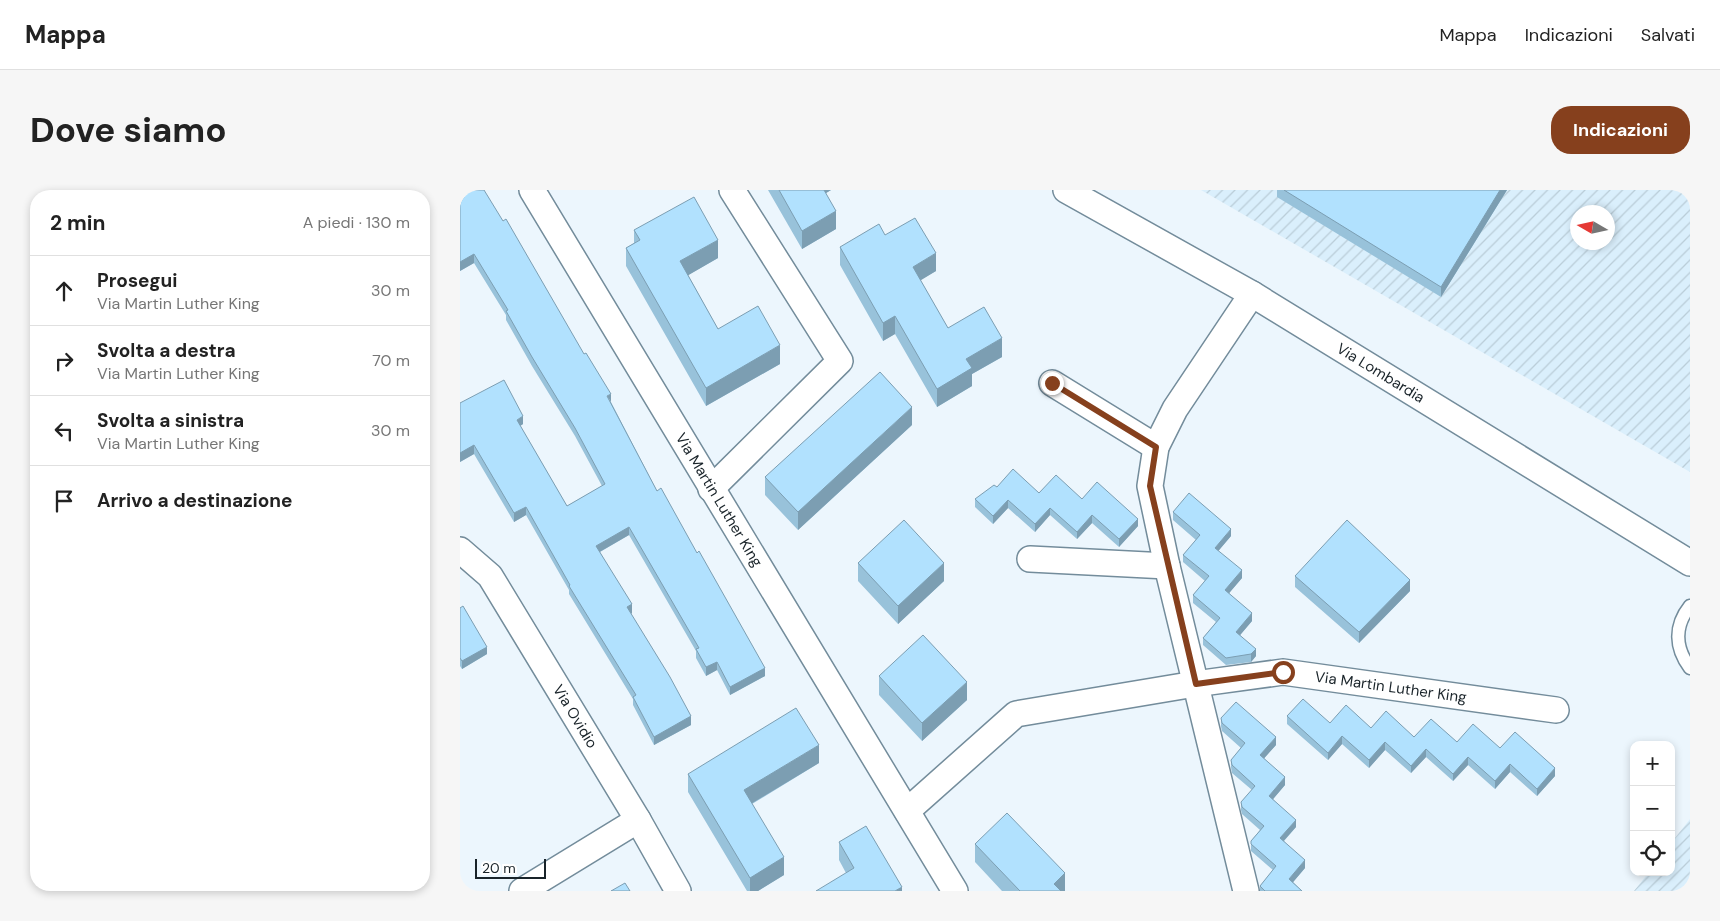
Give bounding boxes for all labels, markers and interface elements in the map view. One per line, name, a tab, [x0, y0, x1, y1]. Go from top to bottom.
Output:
text: Mappa	[25, 19, 106, 50]
text: Mappa	[1439, 23, 1497, 47]
text: Indicazioni	[1525, 23, 1613, 47]
text: Salvati	[1641, 23, 1695, 47]
button: Indicazioni	[1551, 106, 1690, 154]
text: Dove siamo	[30, 107, 227, 153]
north arrow	[1570, 205, 1615, 250]
text: 2 min	[50, 209, 106, 237]
text: A piedi · 130 m	[303, 212, 410, 233]
text: Prosegui	[97, 268, 177, 293]
icon: ahead	[50, 277, 78, 305]
text: 30 m	[371, 280, 410, 301]
text: Via Martin Luther King	[97, 293, 260, 314]
text: Svolta a destra	[97, 338, 236, 363]
street label: Via Lombardia	[1333, 338, 1428, 408]
icon: right	[50, 347, 78, 375]
text: 70 m	[372, 350, 410, 371]
text: Via Martin Luther King	[97, 363, 260, 384]
route end	[1041, 372, 1064, 395]
text: Svolta a sinistra	[97, 408, 244, 433]
icon: left	[50, 417, 78, 445]
text: 30 m	[371, 420, 410, 441]
street label: Via Martin Luther King	[671, 429, 767, 571]
text: Via Martin Luther King	[97, 433, 260, 454]
icon: arrive	[50, 487, 78, 515]
text: Arrivo a destinazione	[97, 488, 292, 513]
route start	[1272, 661, 1295, 684]
street label: Via Martin Luther King	[1314, 667, 1468, 707]
street label: Via Ovidio	[548, 681, 602, 752]
map controls	[1630, 741, 1675, 876]
button: +	[1630, 741, 1675, 786]
button: −	[1630, 786, 1675, 831]
button: locate	[1630, 831, 1675, 876]
scale bar	[475, 856, 546, 879]
text: 20 m	[482, 859, 516, 877]

